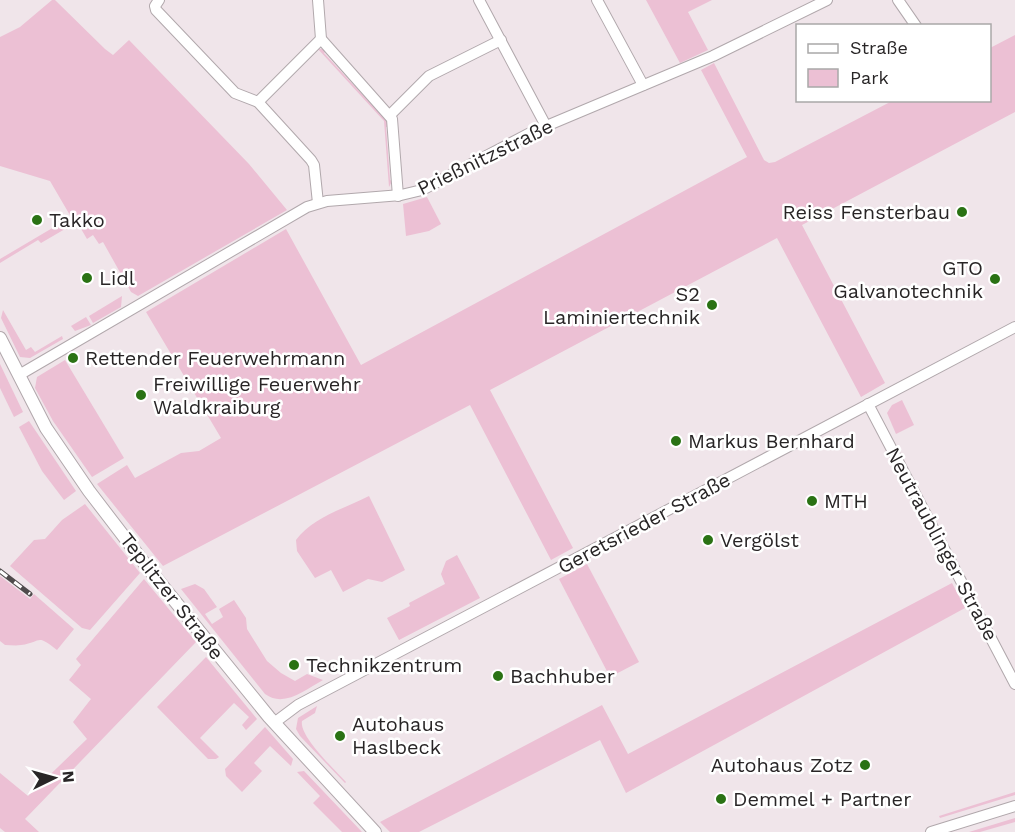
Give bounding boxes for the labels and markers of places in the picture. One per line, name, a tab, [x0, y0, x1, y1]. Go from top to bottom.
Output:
place label: Reiss Fensterbau	[782, 200, 950, 224]
marker: Reiss Fensterbau	[955, 205, 969, 219]
place label: Takko	[49, 208, 105, 232]
marker: Takko	[30, 213, 44, 227]
place label: GTO Galvanotechnik	[833, 256, 983, 303]
place label: Lidl	[99, 266, 135, 290]
marker: Lidl	[80, 271, 94, 285]
marker: GTO Galvanotechnik	[988, 272, 1002, 286]
place label: S2 Laminiertechnik	[543, 282, 700, 329]
marker: S2 Laminiertechnik	[705, 298, 719, 312]
place label: Rettender Feuerwehrmann	[85, 346, 346, 370]
marker: Rettender Feuerwehrmann	[66, 351, 80, 365]
place label: Freiwillige Feuerwehr Waldkraiburg	[153, 372, 361, 419]
marker: Freiwillige Feuerwehr Waldkraiburg	[134, 388, 148, 402]
place label: Markus Bernhard	[688, 429, 855, 453]
marker: Markus Bernhard	[669, 434, 683, 448]
place label: MTH	[824, 489, 868, 513]
marker: MTH	[805, 494, 819, 508]
place label: Vergölst	[720, 528, 800, 552]
marker: Vergölst	[701, 533, 715, 547]
place label: Technikzentrum	[306, 653, 462, 677]
marker: Technikzentrum	[287, 658, 301, 672]
place label: Bachhuber	[510, 664, 615, 688]
marker: Bachhuber	[491, 669, 505, 683]
place label: Autohaus Haslbeck	[352, 712, 444, 759]
marker: Autohaus Haslbeck	[333, 729, 347, 743]
place label: Autohaus Zotz	[711, 753, 853, 777]
marker: Autohaus Zotz	[858, 758, 872, 772]
place label: Demmel + Partner	[733, 787, 911, 811]
marker: Demmel + Partner	[714, 792, 728, 806]

